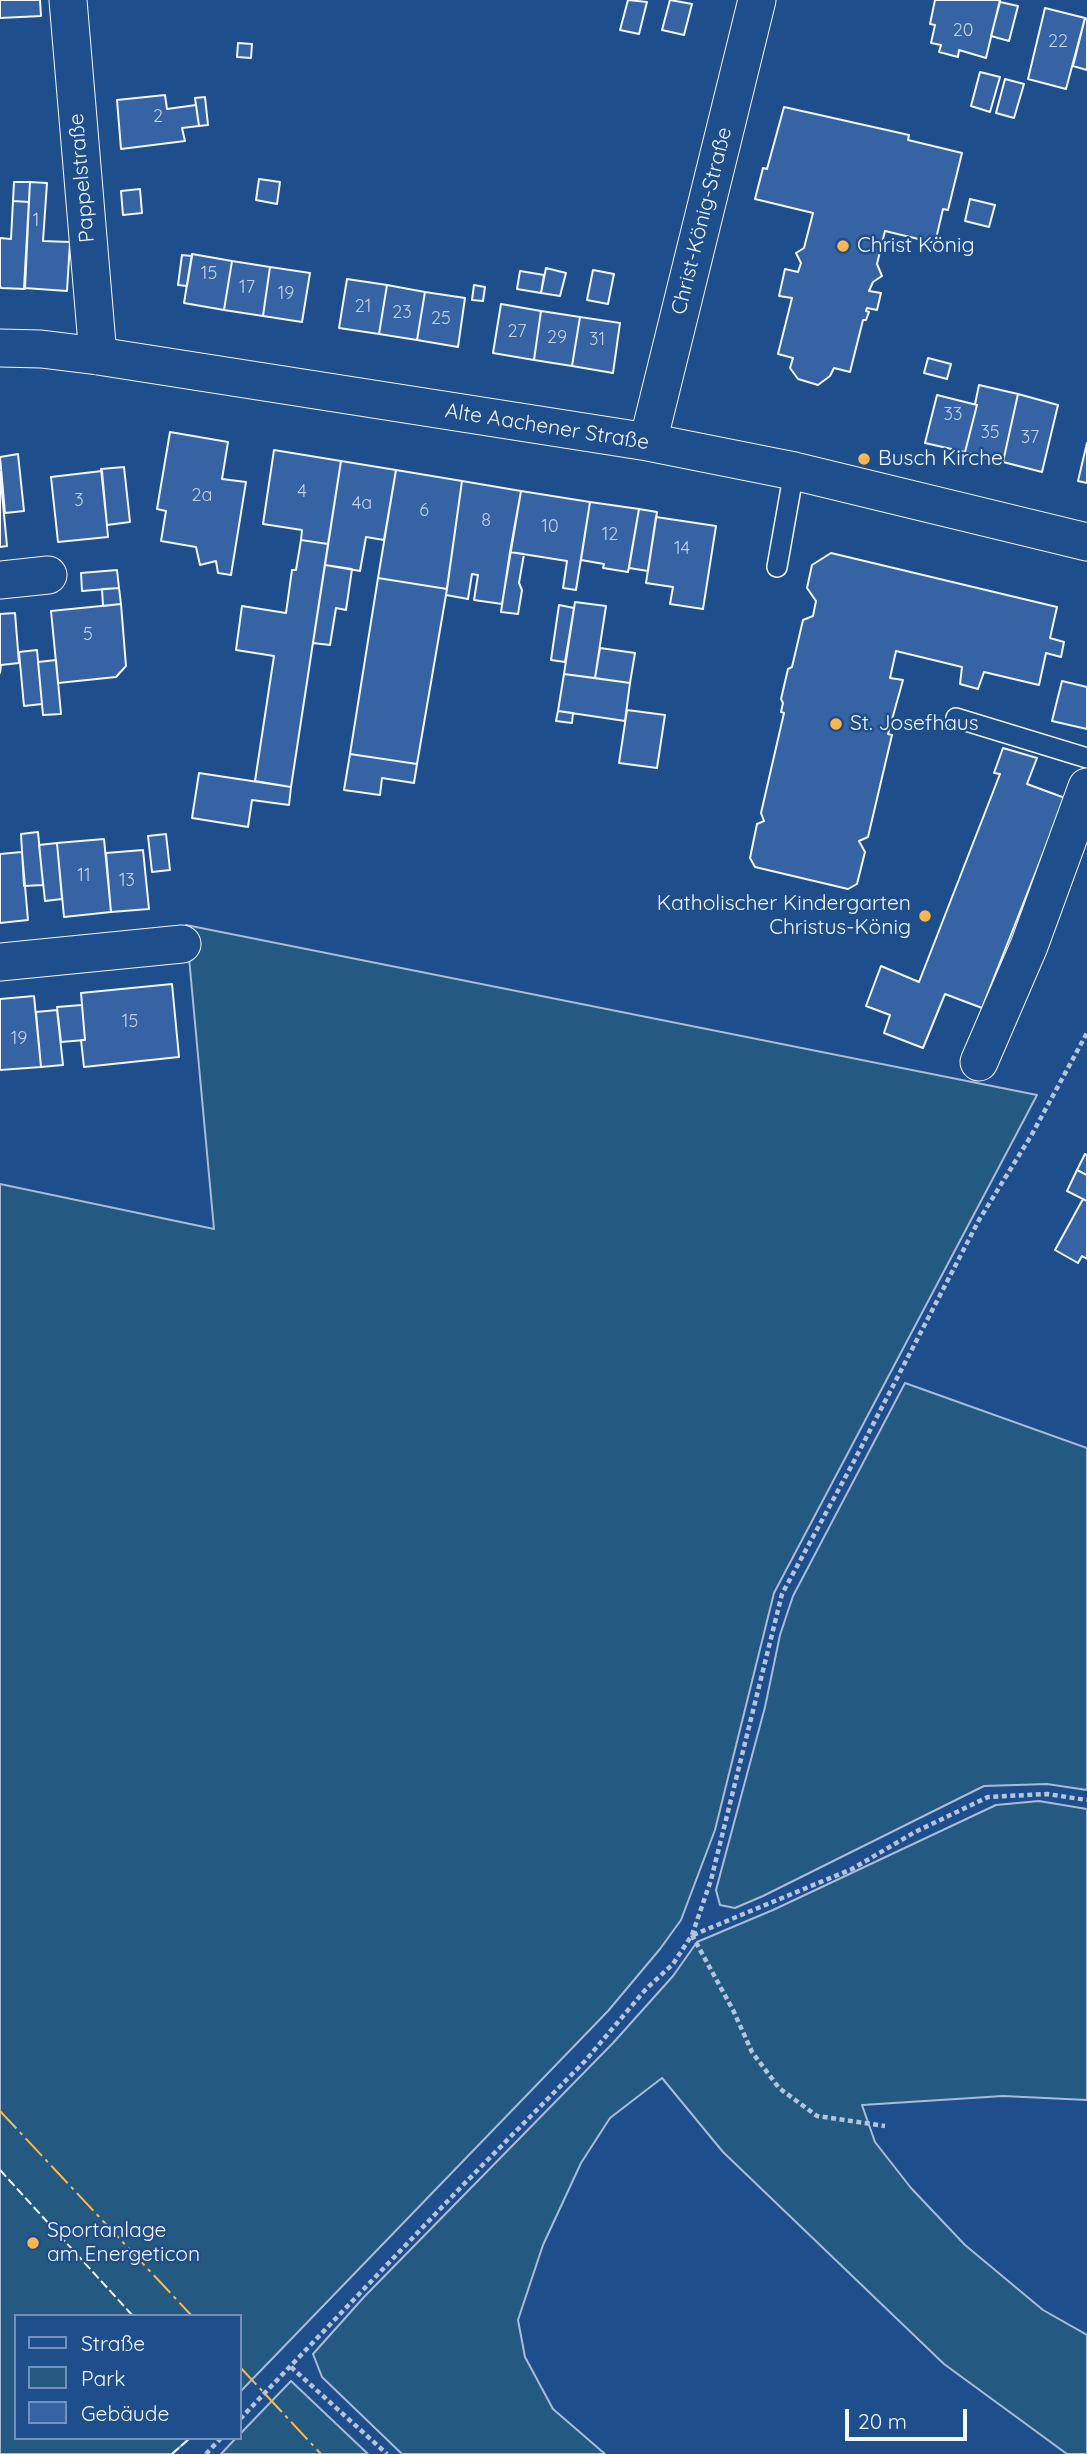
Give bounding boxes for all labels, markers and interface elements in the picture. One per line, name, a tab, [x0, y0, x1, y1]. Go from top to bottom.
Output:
house number: 20	[953, 20, 973, 42]
house number: 22	[1048, 31, 1068, 53]
house number: 2	[153, 106, 163, 128]
street label: Pappelstraße	[64, 112, 100, 244]
street label: Christ-König-Straße	[667, 125, 737, 317]
house number: 1	[33, 210, 39, 232]
place label: Christ König	[857, 233, 975, 259]
marker: Christ König	[835, 238, 851, 254]
house number: 15	[201, 263, 217, 285]
house number: 17	[239, 277, 255, 299]
house number: 19	[278, 283, 294, 305]
house number: 21	[355, 296, 371, 318]
house number: 23	[392, 302, 412, 324]
house number: 25	[431, 308, 451, 330]
house number: 27	[508, 321, 526, 343]
house number: 29	[547, 327, 567, 349]
house number: 31	[589, 329, 605, 351]
street label: Alte Aachener Straße	[443, 398, 651, 456]
house number: 33	[944, 404, 962, 426]
house number: 35	[980, 422, 1000, 444]
house number: 37	[1021, 427, 1039, 449]
place label: Busch Kirche	[878, 446, 1003, 472]
marker: Busch Kirche	[856, 451, 872, 467]
house number: 4	[297, 481, 307, 503]
house number: 2a	[192, 485, 212, 507]
house number: 3	[74, 490, 84, 512]
house number: 4a	[352, 493, 372, 515]
house number: 6	[419, 500, 429, 522]
house number: 8	[481, 510, 491, 532]
house number: 10	[541, 516, 559, 538]
house number: 12	[602, 524, 618, 546]
house number: 14	[674, 538, 690, 560]
house number: 5	[83, 624, 93, 646]
place label: St. Josefhaus	[850, 711, 979, 737]
marker: St. Josefhaus	[828, 716, 844, 732]
house number: 11	[77, 865, 91, 887]
house number: 13	[119, 870, 135, 892]
place label: Katholischer Kindergarten Christus-König	[657, 891, 911, 941]
marker: Katholischer Kindergarten Christus-König	[917, 908, 933, 924]
house number: 15	[122, 1011, 138, 1033]
house number: 19	[11, 1028, 27, 1050]
place label: Sportanlage am Energeticon	[47, 2218, 200, 2268]
marker: Sportanlage am Energeticon	[25, 2235, 41, 2251]
legend	[14, 2314, 242, 2440]
text: Straße	[81, 2330, 145, 2356]
text: Park	[81, 2365, 125, 2391]
scale bar	[849, 2394, 972, 2438]
text: Gebäude	[81, 2400, 169, 2426]
text: 20 m	[858, 2408, 907, 2434]

